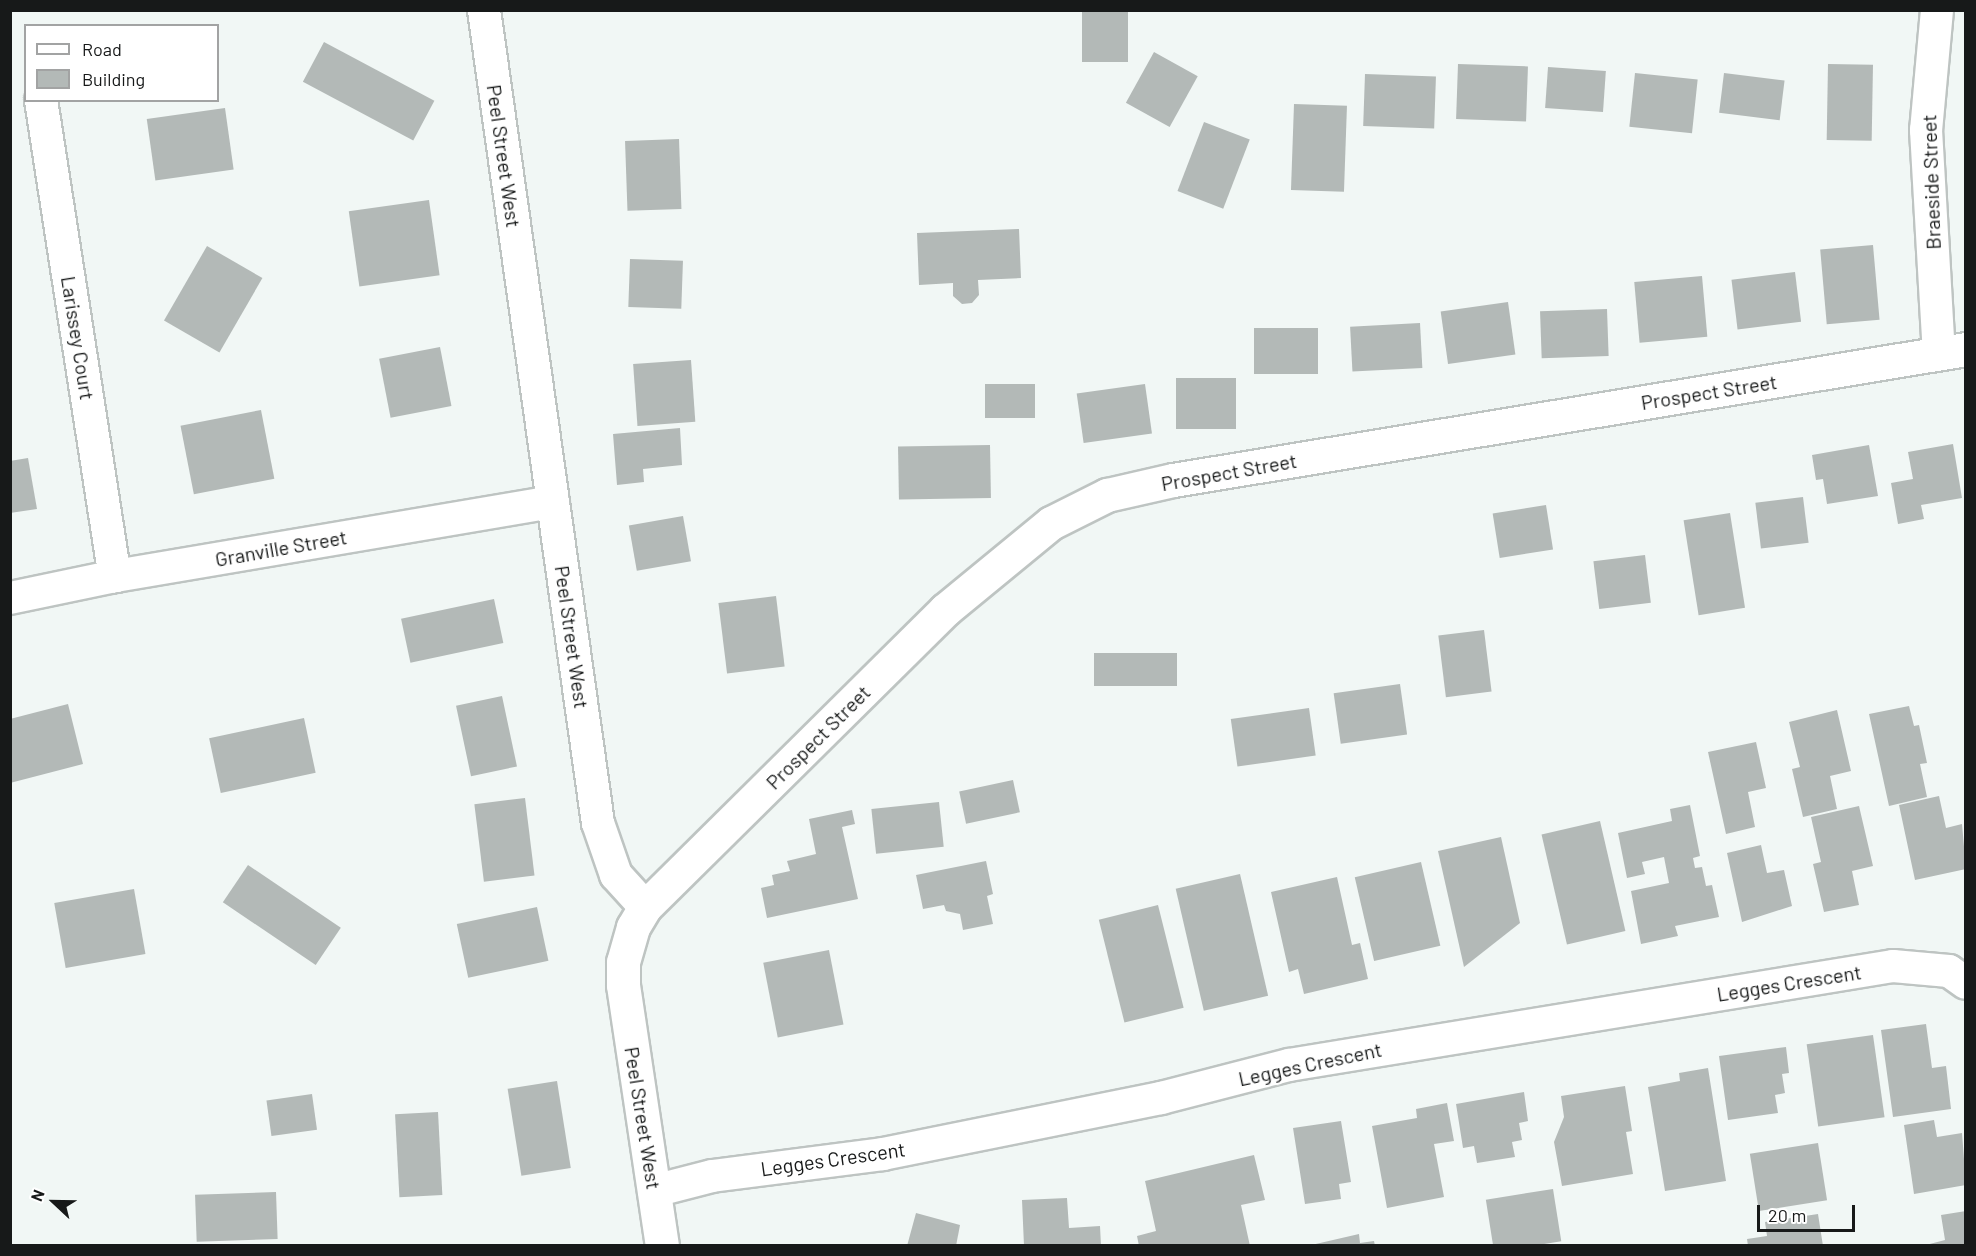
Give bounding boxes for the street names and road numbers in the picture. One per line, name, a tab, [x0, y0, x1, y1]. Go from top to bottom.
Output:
street label: Peel Street West	[482, 83, 526, 229]
street label: Braeside Street	[1917, 114, 1945, 250]
street label: Larissey Court	[56, 274, 100, 402]
street label: Prospect Street	[1639, 369, 1779, 415]
street label: Prospect Street	[1159, 448, 1299, 496]
street label: Granville Street	[213, 525, 349, 571]
street label: Peel Street West	[550, 564, 594, 710]
street label: Prospect Street	[761, 680, 875, 794]
street label: Legges Crescent	[1715, 960, 1863, 1006]
street label: Legges Crescent	[1236, 1037, 1384, 1091]
street label: Peel Street West	[620, 1045, 666, 1191]
street label: Legges Crescent	[759, 1137, 907, 1181]

